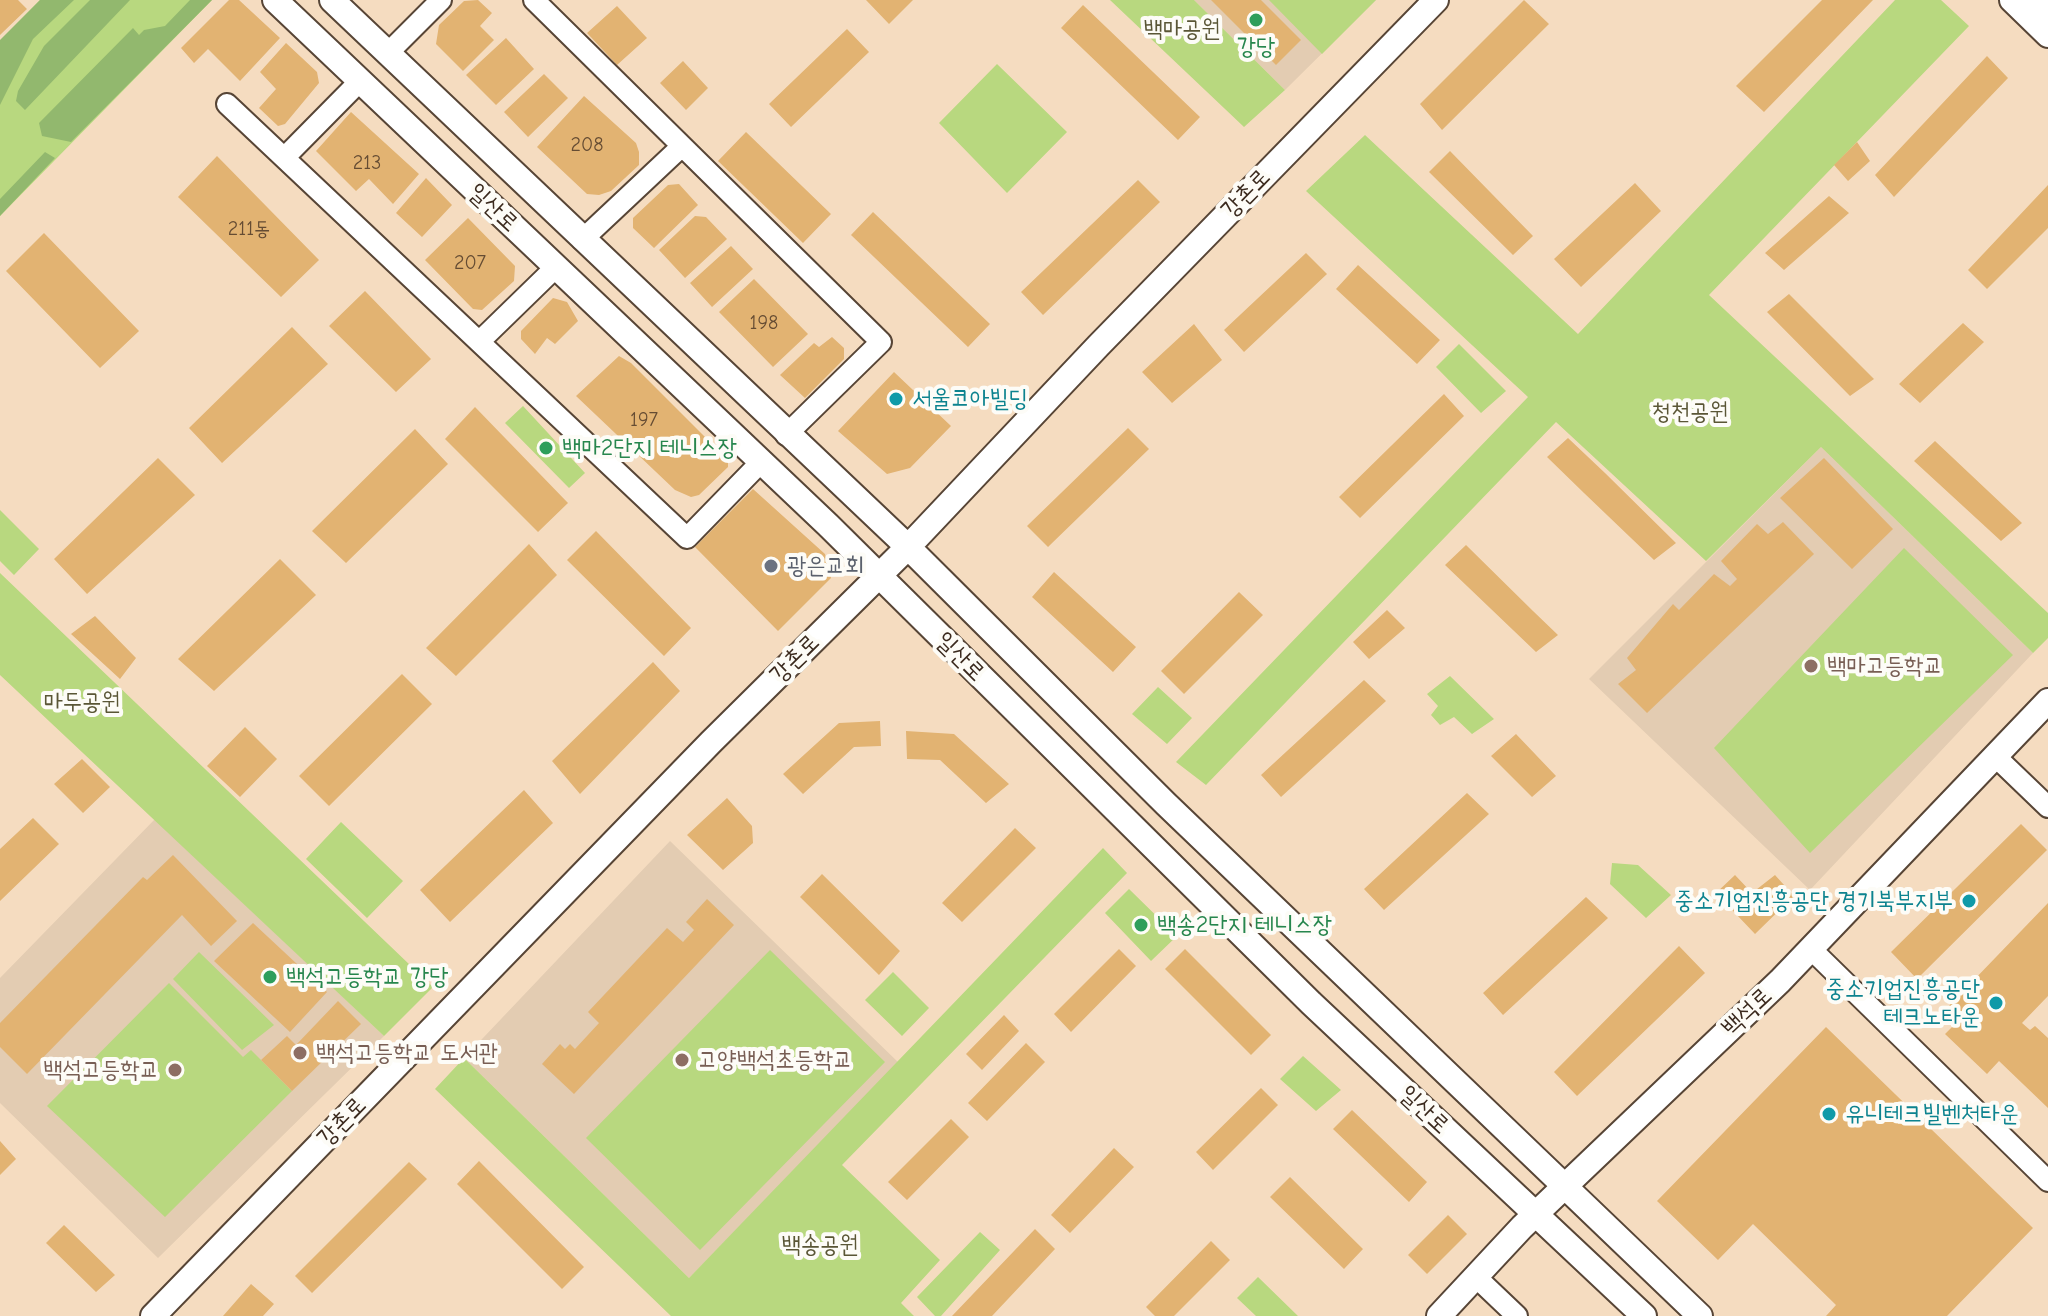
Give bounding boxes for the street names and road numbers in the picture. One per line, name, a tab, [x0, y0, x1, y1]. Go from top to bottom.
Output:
street label: 강촌로	[1216, 163, 1276, 225]
street label: 일산로	[462, 178, 524, 238]
street label: 일산로	[929, 626, 991, 688]
street label: 강촌로	[764, 628, 826, 690]
street label: 백석로	[1716, 982, 1778, 1042]
street label: 일산로	[1393, 1080, 1455, 1140]
street label: 강촌로	[312, 1091, 372, 1153]

